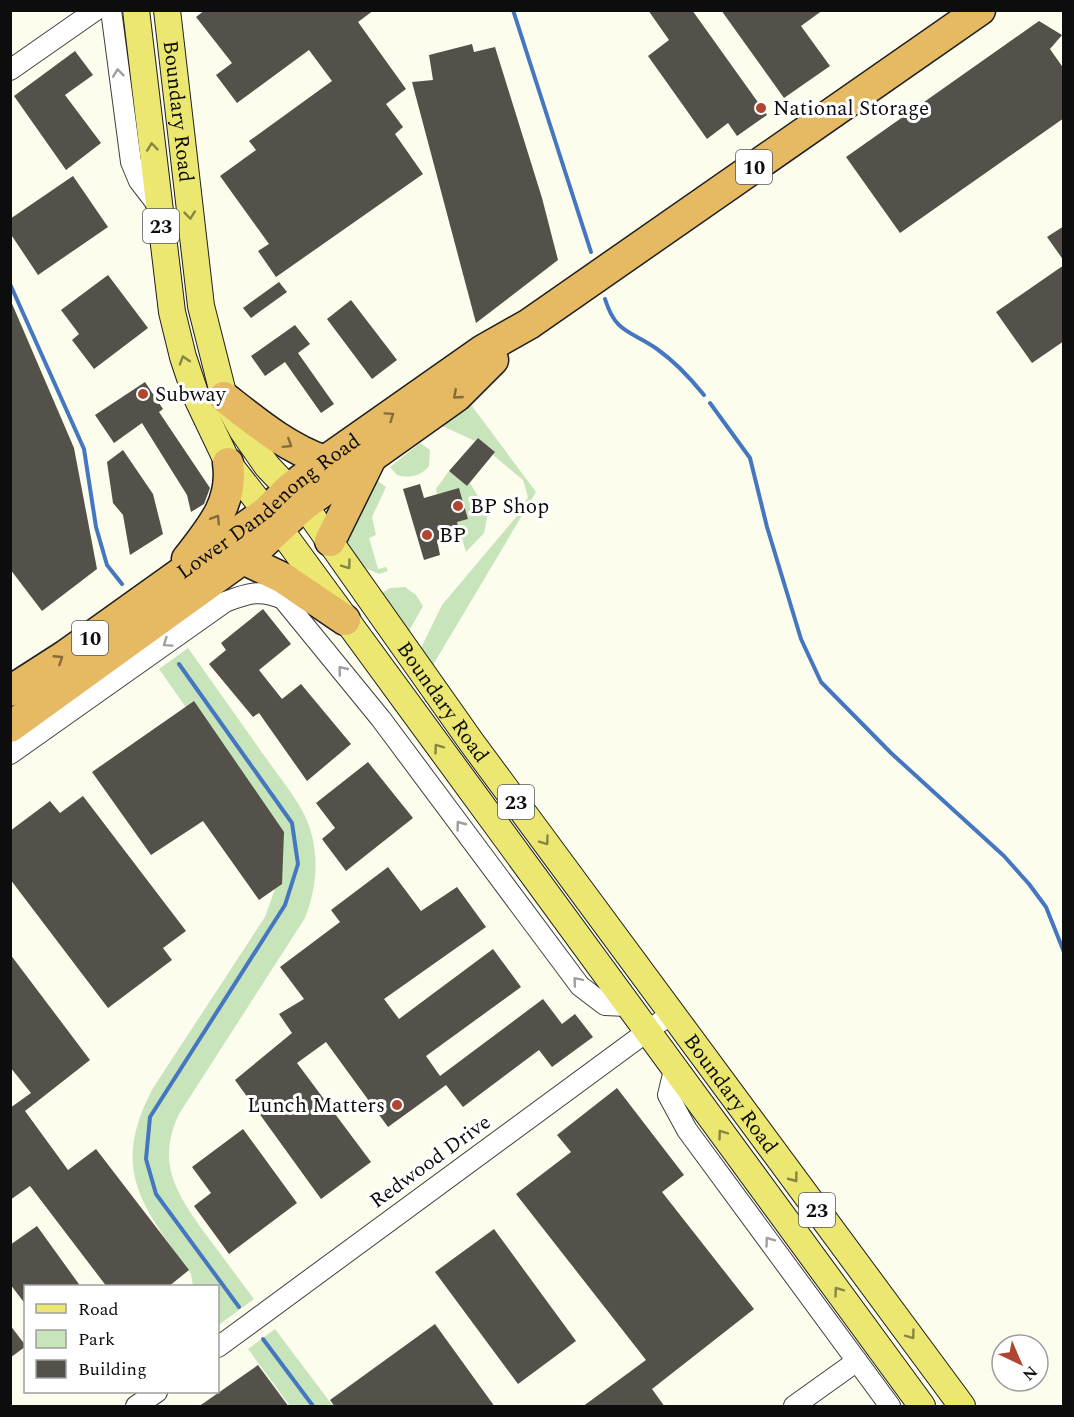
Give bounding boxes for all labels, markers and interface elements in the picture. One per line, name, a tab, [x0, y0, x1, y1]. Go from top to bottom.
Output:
street label: Boundary Road	[154, 39, 202, 184]
one-way arrow	[113, 69, 125, 78]
place label: National Storage	[773, 93, 929, 125]
marker: National Storage	[754, 101, 768, 115]
one-way arrow	[146, 143, 159, 152]
road number: 10	[736, 150, 772, 184]
road number: 23	[143, 209, 179, 243]
one-way arrow	[183, 210, 196, 219]
one-way arrow	[179, 355, 191, 366]
place label: Subway	[155, 379, 227, 411]
marker: Subway	[136, 387, 150, 401]
one-way arrow	[453, 388, 464, 399]
one-way arrow	[383, 412, 394, 423]
street label: Lower Dandenong Road	[170, 426, 367, 588]
one-way arrow	[282, 436, 292, 448]
place label: BP Shop	[470, 491, 549, 523]
marker: BP Shop	[451, 499, 465, 513]
one-way arrow	[209, 514, 220, 525]
place label: BP	[439, 520, 466, 552]
marker: BP	[420, 528, 434, 542]
one-way arrow	[340, 558, 351, 569]
road number: 10	[72, 621, 108, 655]
street label: Boundary Road	[388, 635, 497, 770]
one-way arrow	[162, 636, 173, 647]
one-way arrow	[53, 655, 64, 666]
one-way arrow	[338, 666, 349, 677]
one-way arrow	[434, 744, 445, 755]
road number: 23	[498, 785, 534, 819]
one-way arrow	[457, 821, 468, 832]
one-way arrow	[538, 835, 549, 846]
one-way arrow	[574, 977, 585, 988]
street label: Boundary Road	[675, 1027, 785, 1161]
place label: Lunch Matters	[247, 1090, 385, 1122]
marker: Lunch Matters	[390, 1098, 404, 1112]
street label: Redwood Drive	[363, 1107, 498, 1217]
one-way arrow	[718, 1130, 729, 1141]
one-way arrow	[787, 1172, 798, 1183]
road number: 23	[799, 1193, 835, 1227]
one-way arrow	[765, 1236, 776, 1247]
legend	[24, 1285, 219, 1393]
one-way arrow	[834, 1287, 845, 1298]
text: Road	[78, 1296, 119, 1323]
text: Park	[78, 1326, 115, 1353]
one-way arrow	[903, 1328, 914, 1339]
north arrow	[990, 1333, 1050, 1393]
text: Building	[78, 1356, 147, 1383]
text: N	[1017, 1360, 1043, 1386]

